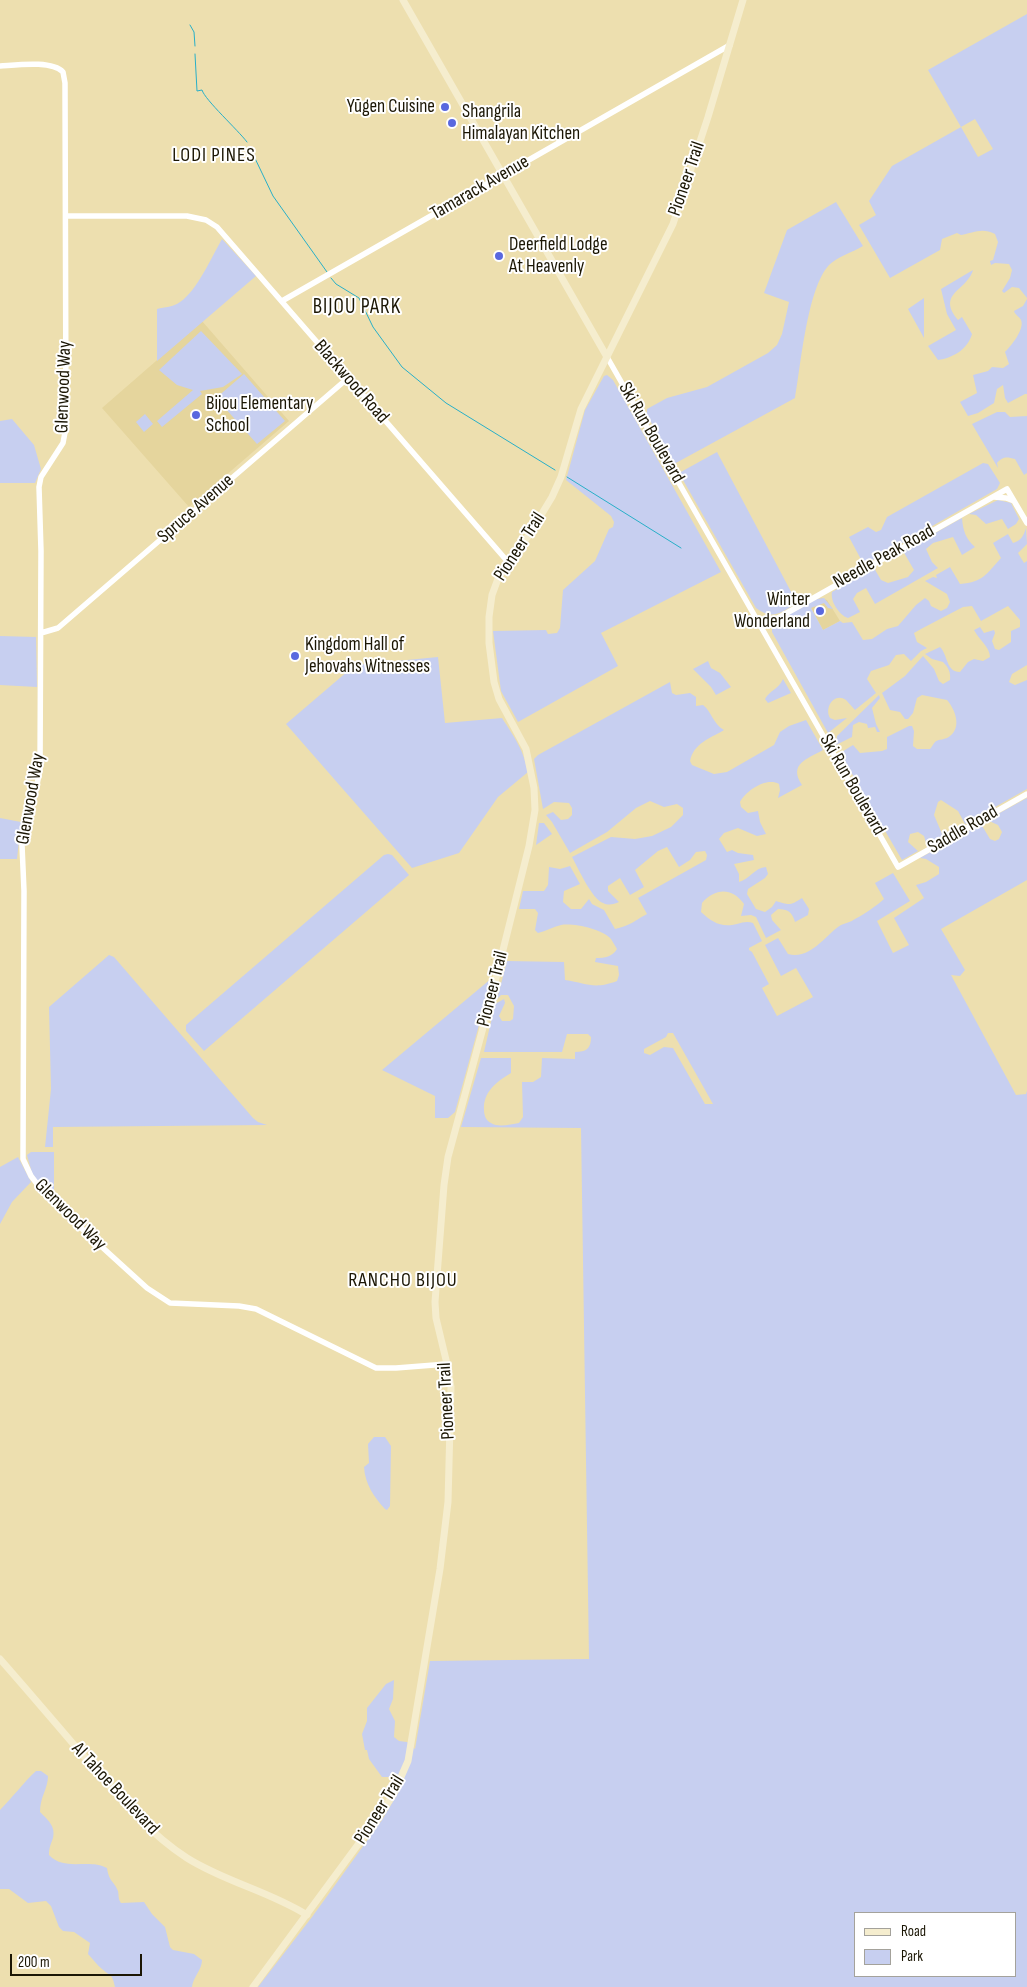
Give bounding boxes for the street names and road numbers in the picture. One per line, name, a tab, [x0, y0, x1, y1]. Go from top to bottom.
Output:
street label: Pioneer Trail	[664, 139, 710, 219]
street label: Tamarack Avenue	[427, 151, 533, 225]
street label: Blackwood Road	[309, 336, 393, 428]
street label: Glenwood Way	[51, 340, 77, 434]
street label: Ski Run Boulevard	[613, 379, 689, 487]
street label: Spruce Avenue	[153, 470, 239, 548]
street label: Pioneer Trail	[489, 508, 551, 586]
street label: Needle Peak Road	[830, 520, 938, 594]
street label: Ski Run Boulevard	[814, 731, 890, 839]
street label: Glenwood Way	[12, 751, 50, 847]
street label: Saddle Road	[924, 801, 1002, 859]
street label: Pioneer Trail	[473, 949, 513, 1029]
street label: Glenwood Way	[29, 1174, 111, 1256]
street label: Pioneer Trail	[434, 1362, 460, 1440]
street label: Al Tahoe Boulevard	[66, 1738, 164, 1840]
street label: Pioneer Trail	[350, 1771, 410, 1849]

